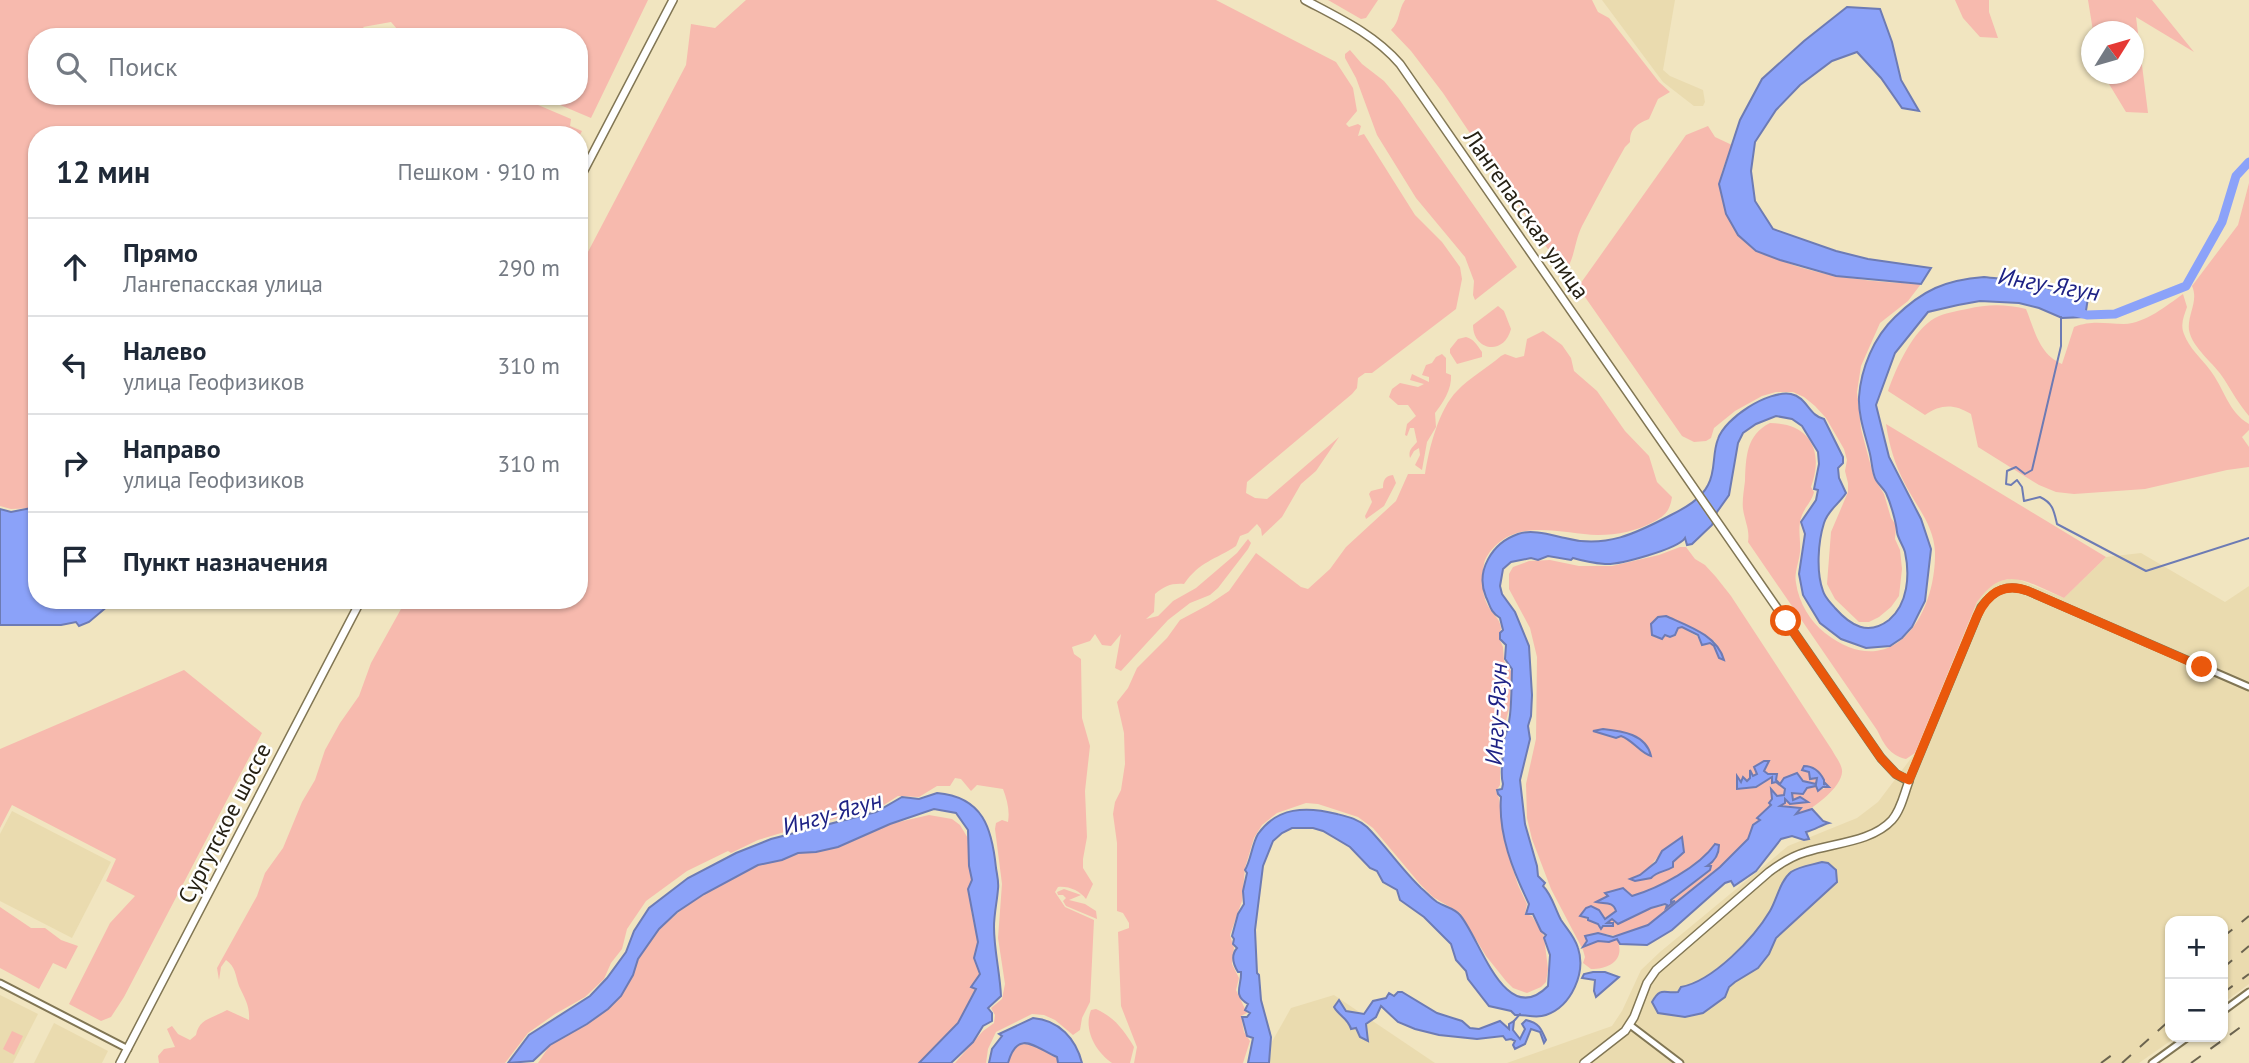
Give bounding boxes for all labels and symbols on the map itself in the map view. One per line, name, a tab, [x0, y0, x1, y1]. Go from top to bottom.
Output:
north arrow	[2081, 21, 2144, 84]
street label: Лангепасская улица	[1457, 123, 1596, 304]
water label: Ингу-Ягун	[1996, 260, 2103, 308]
route start	[1770, 605, 1801, 636]
route end	[2186, 651, 2217, 682]
water label: Ингу-Ягун	[1478, 661, 1514, 766]
street label: Сургутское шоссе	[171, 738, 277, 908]
water label: Ингу-Ягун	[778, 784, 886, 842]

